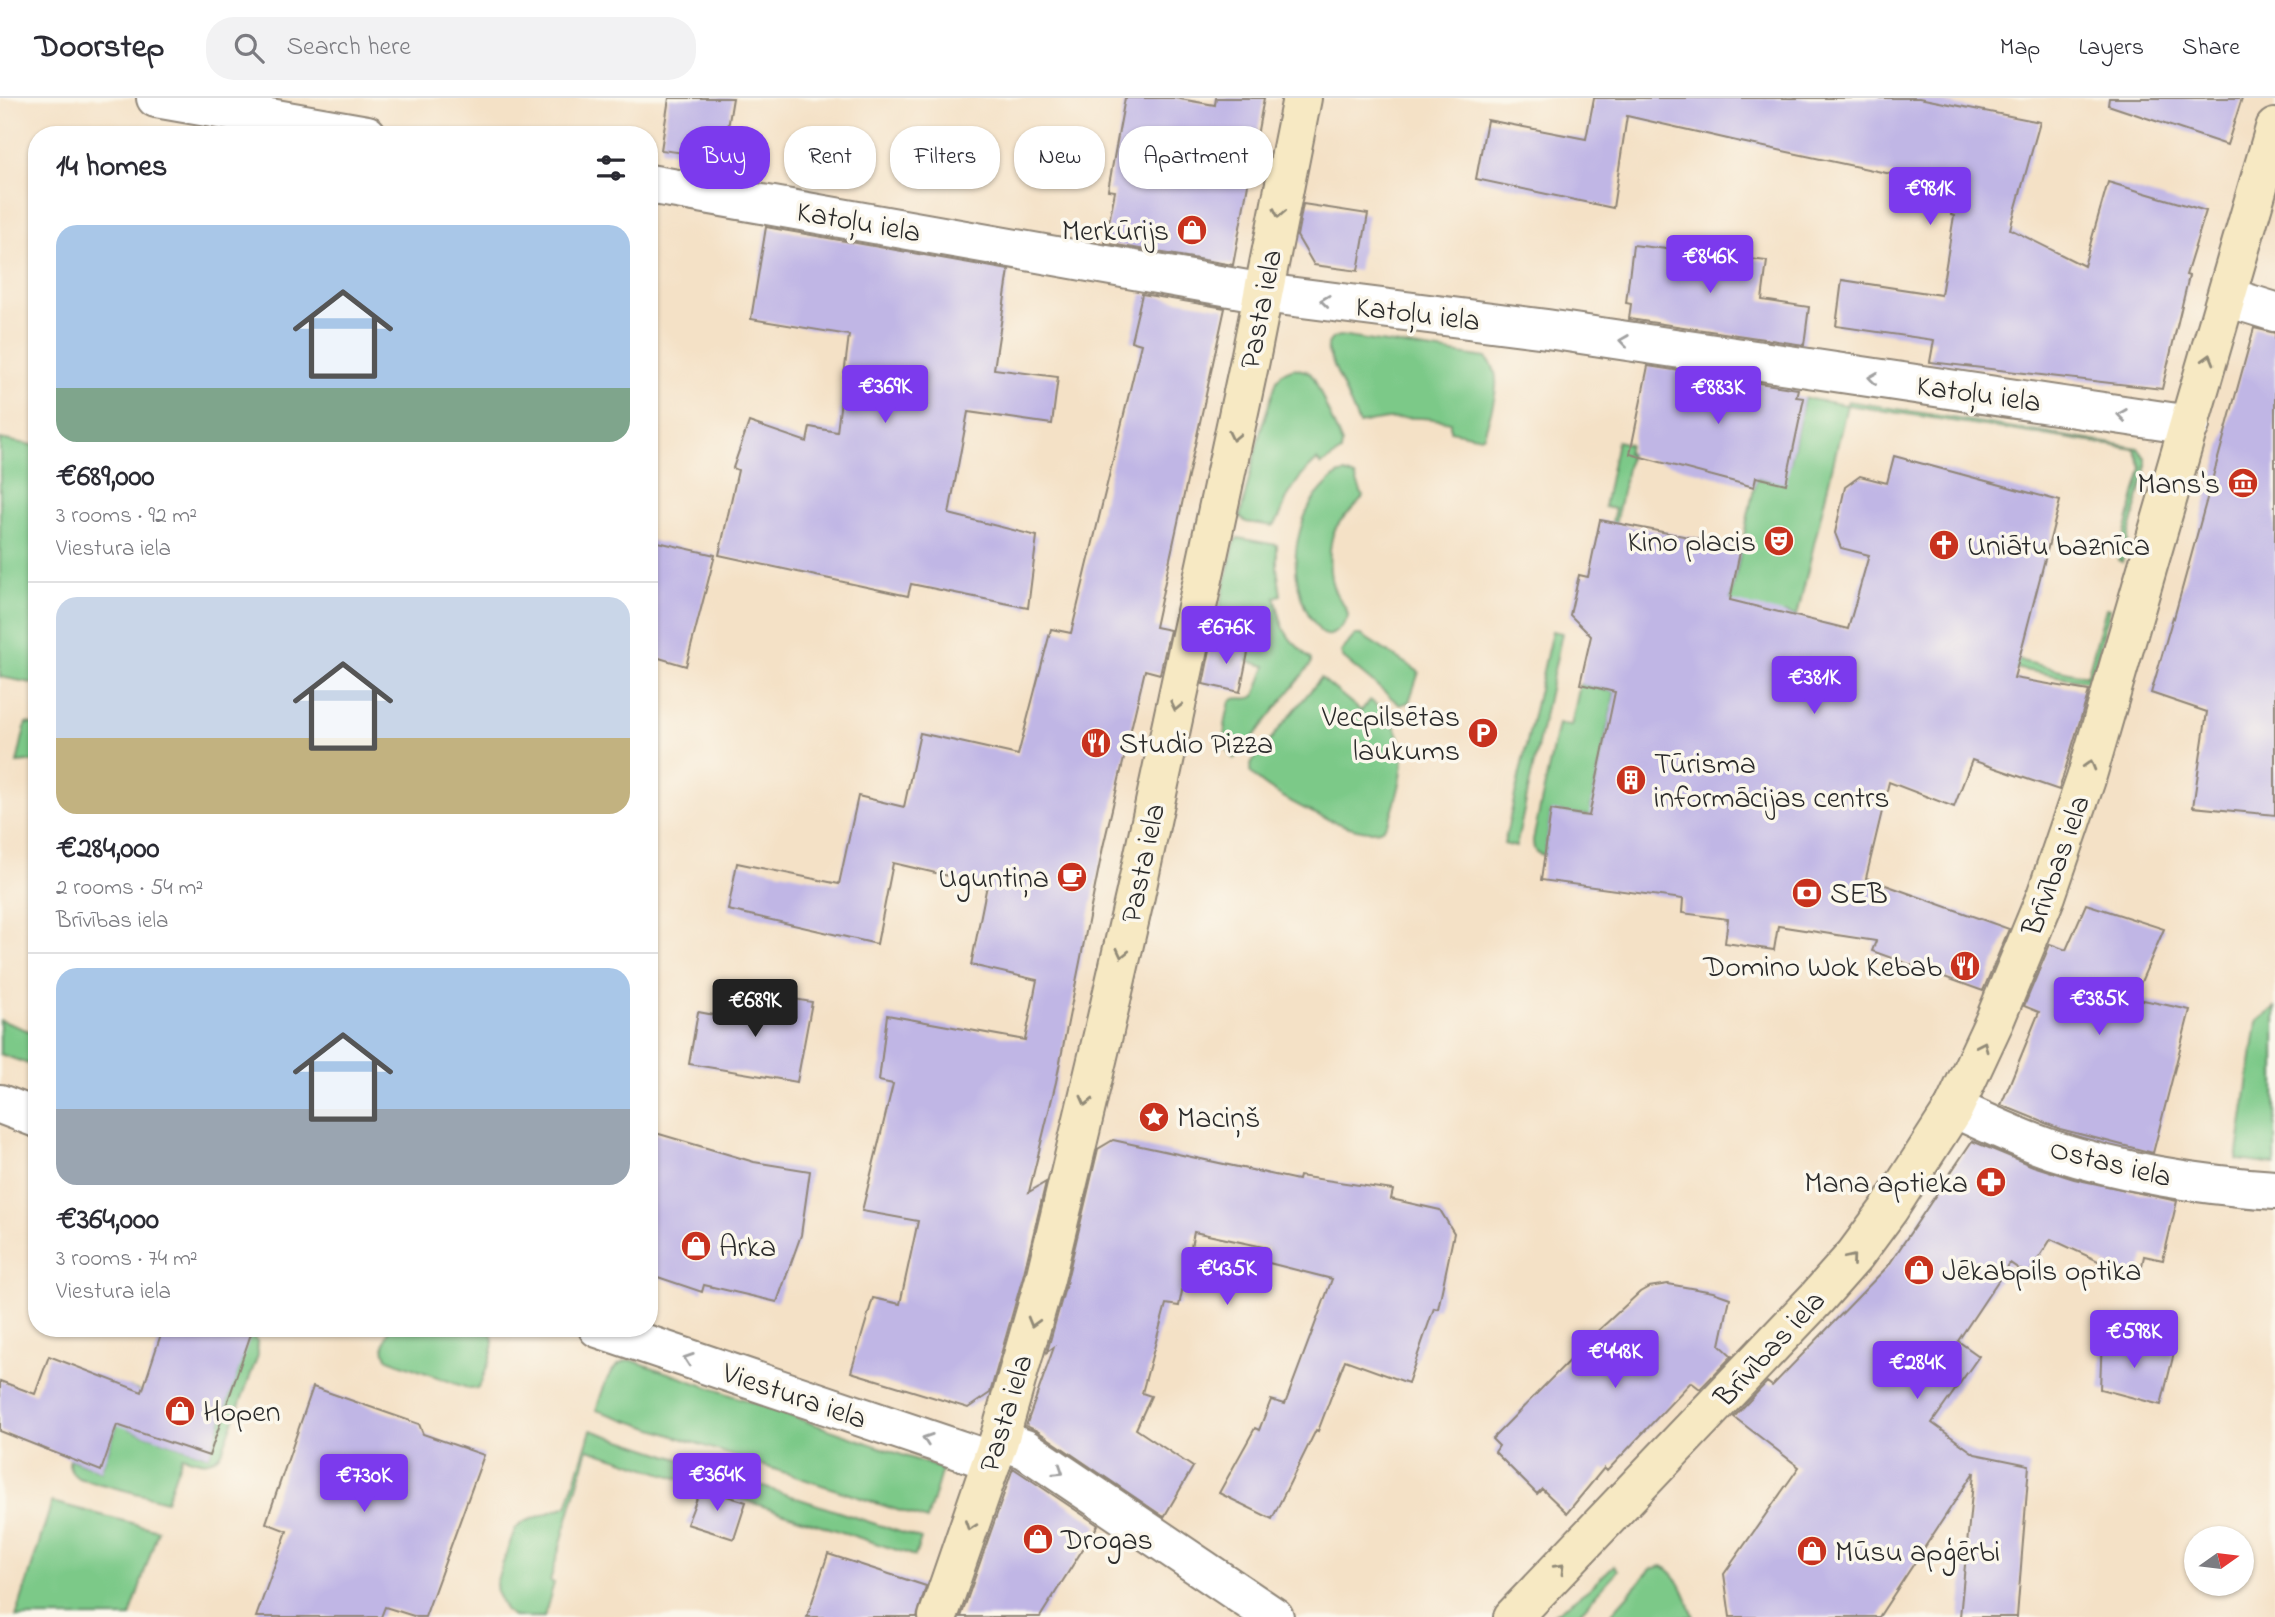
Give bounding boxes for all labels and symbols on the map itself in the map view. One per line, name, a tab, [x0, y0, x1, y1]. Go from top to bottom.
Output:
pin: €981K	[1881, 167, 1979, 227]
street label: Katoļu iela	[793, 191, 924, 256]
one-way arrow	[1272, 207, 1287, 219]
place label: Merkūrijs	[1062, 211, 1169, 255]
shop icon: Merkūrijs	[1175, 213, 1209, 247]
pin: €846K	[1661, 236, 1759, 295]
street label: Pasta iela	[1230, 246, 1296, 373]
street label: Katoļu iela	[1353, 287, 1482, 345]
one-way arrow	[1320, 293, 1331, 308]
one-way arrow	[1618, 334, 1630, 349]
one-way arrow	[2200, 354, 2215, 366]
street label: Katoļu iela	[1914, 365, 2044, 426]
pin: €369K	[836, 366, 934, 425]
pin: €883K	[1669, 366, 1767, 426]
one-way arrow	[1867, 371, 1879, 386]
one-way arrow	[2116, 407, 2128, 422]
one-way arrow	[1227, 430, 1242, 442]
place label: Mans's	[2137, 464, 2220, 508]
museum icon: Mans's	[2226, 466, 2260, 500]
place label: Kino placis	[1628, 522, 1756, 566]
theatre icon: Kino placis	[1762, 524, 1796, 558]
place label: Uniātu baznīca	[1967, 526, 2150, 570]
church icon: Uniātu baznīca	[1927, 528, 1961, 562]
pin: €676K	[1177, 606, 1275, 666]
pin: €381K	[1765, 656, 1863, 716]
place label: Vecpilsētas laukums	[1321, 697, 1460, 775]
one-way arrow	[1170, 700, 1185, 712]
parking icon: Vecpilsētas laukums	[1466, 716, 1500, 750]
place label: Studio Pizza	[1119, 724, 1273, 768]
restaurant icon: Studio Pizza	[1079, 726, 1113, 760]
place label: Tūrisma informācijas centrs	[1654, 744, 1890, 822]
one-way arrow	[2082, 759, 2096, 771]
building icon: Tūrisma informācijas centrs	[1614, 763, 1648, 797]
street label: Brīvības iela	[2012, 790, 2104, 943]
street label: Pasta iela	[1111, 800, 1179, 927]
place label: Uguntiņa	[938, 858, 1049, 902]
cafe icon: Uguntiņa	[1055, 860, 1089, 894]
place label: SEB	[1830, 874, 1888, 918]
bank icon: SEB	[1790, 876, 1824, 910]
one-way arrow	[1116, 947, 1131, 959]
place label: Domino Wok Kebab	[1702, 947, 1942, 991]
restaurant icon: Domino Wok Kebab	[1948, 949, 1982, 983]
pin: €385K	[2050, 978, 2148, 1037]
pin: €689K	[706, 979, 804, 1039]
one-way arrow	[1975, 1041, 1989, 1053]
one-way arrow	[1080, 1095, 1094, 1107]
place label: Maciņš	[1177, 1098, 1260, 1142]
place icon: Maciņš	[1137, 1100, 1171, 1134]
street label: Ostas iela	[2045, 1129, 2176, 1201]
place label: Mana aptieka	[1804, 1163, 1968, 1207]
pharmacy icon: Mana aptieka	[1974, 1165, 2008, 1199]
place label: Arka	[719, 1227, 776, 1271]
shop icon: Arka	[679, 1229, 713, 1263]
pin: €435K	[1178, 1248, 1276, 1307]
place label: Jēkabpils optika	[1942, 1251, 2142, 1295]
shop icon: Jēkabpils optika	[1902, 1253, 1936, 1287]
one-way arrow	[1843, 1255, 1855, 1268]
street label: Brīvības iela	[1704, 1281, 1837, 1419]
pin: €598K	[2085, 1310, 2183, 1370]
one-way arrow	[1026, 1316, 1041, 1328]
pin: €448K	[1566, 1330, 1664, 1390]
pin: €284K	[1868, 1342, 1966, 1401]
street label: Pasta iela	[969, 1350, 1047, 1478]
street label: Viestura iela	[715, 1352, 872, 1443]
one-way arrow	[683, 1353, 695, 1367]
place label: Hopen	[203, 1392, 281, 1436]
shop icon: Hopen	[163, 1394, 197, 1428]
one-way arrow	[921, 1433, 934, 1447]
pin: €730K	[315, 1454, 413, 1514]
pin: €364K	[668, 1454, 766, 1513]
one-way arrow	[1051, 1463, 1064, 1476]
one-way arrow	[964, 1519, 978, 1531]
place label: Drogas	[1060, 1520, 1153, 1564]
shop icon: Drogas	[1021, 1522, 1055, 1556]
north arrow	[2184, 1526, 2254, 1596]
place label: Mūsu apģērbi	[1835, 1532, 2000, 1576]
shop icon: Mūsu apģērbi	[1795, 1534, 1829, 1568]
one-way arrow	[1552, 1563, 1565, 1576]

